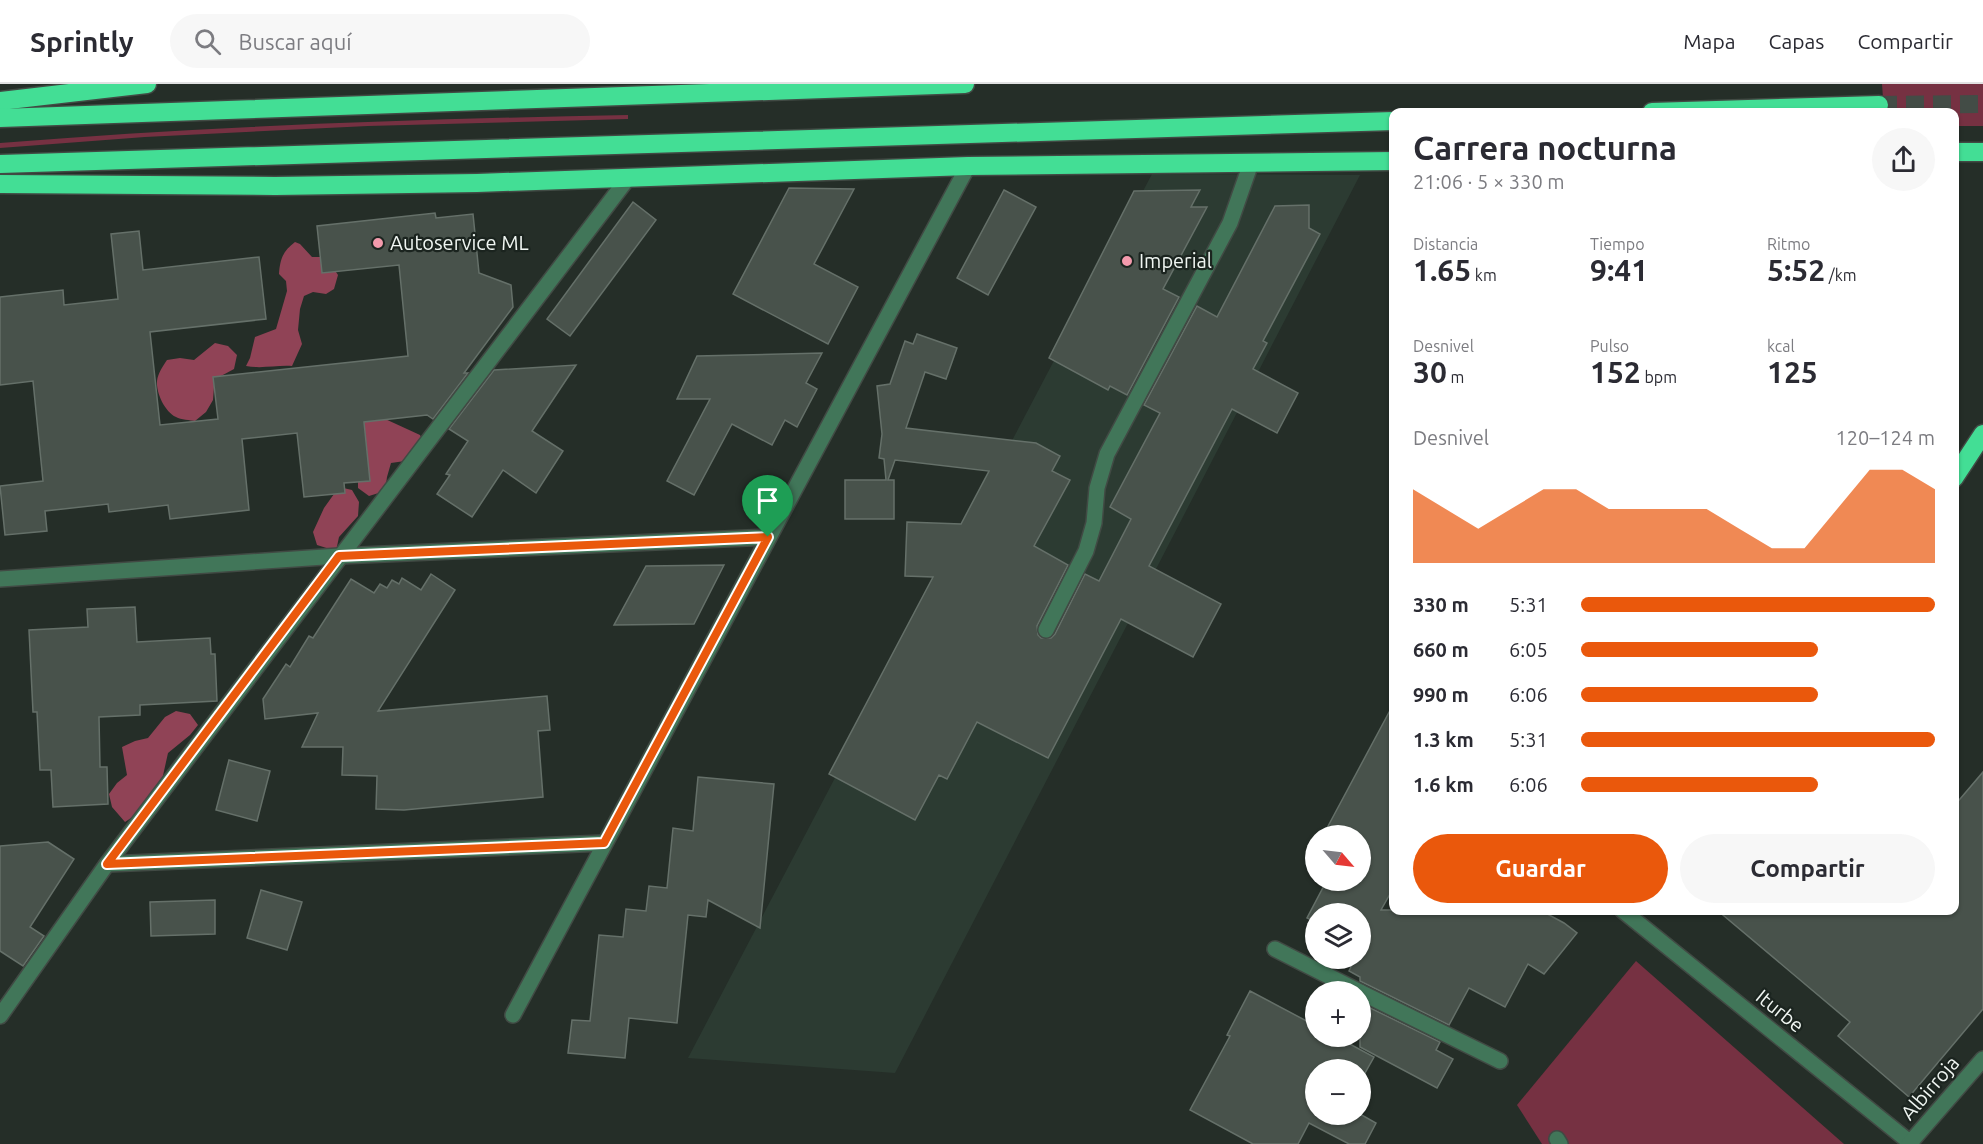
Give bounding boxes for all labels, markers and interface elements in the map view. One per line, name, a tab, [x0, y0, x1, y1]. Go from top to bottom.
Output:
search box	[170, 14, 590, 68]
icon: search	[191, 25, 224, 58]
text: Sprintly	[30, 26, 134, 57]
text: Buscar aquí	[239, 29, 352, 54]
text: Mapa	[1683, 29, 1735, 53]
text: Capas	[1768, 29, 1824, 53]
text: Compartir	[1857, 29, 1953, 53]
button: share	[1872, 128, 1935, 191]
text: Carrera nocturna	[1413, 129, 1677, 166]
text: 21:06 · 5 × 330 m	[1413, 170, 1565, 193]
place label: Autoservice ML	[390, 231, 529, 254]
text: Distancia	[1413, 235, 1478, 253]
text: Tiempo	[1590, 235, 1645, 253]
text: Ritmo	[1767, 235, 1810, 253]
marker: Autoservice ML	[371, 236, 385, 250]
place label: Imperial	[1139, 249, 1212, 272]
text: 1.65	[1413, 253, 1471, 287]
text: 9:41	[1590, 253, 1648, 287]
text: 5:52	[1767, 253, 1825, 287]
marker: Imperial	[1120, 254, 1134, 268]
text: km	[1471, 266, 1497, 284]
text: /km	[1825, 266, 1857, 284]
text: Desnivel	[1413, 337, 1474, 355]
text: Pulso	[1590, 337, 1629, 355]
text: kcal	[1767, 337, 1795, 355]
text: 30	[1413, 355, 1447, 389]
text: 152	[1590, 355, 1641, 389]
text: 125	[1767, 355, 1818, 389]
text: m	[1447, 368, 1464, 386]
text: bpm	[1641, 368, 1677, 386]
text: Desnivel	[1413, 426, 1489, 449]
text: 120–124 m	[1836, 426, 1935, 449]
pin	[742, 475, 793, 537]
icon: arrive	[751, 484, 784, 517]
text: 330 m	[1413, 593, 1469, 616]
text: 5:31	[1509, 593, 1548, 616]
text: 660 m	[1413, 638, 1469, 661]
text: 6:05	[1509, 638, 1548, 661]
text: 990 m	[1413, 683, 1469, 706]
text: 6:06	[1509, 683, 1548, 706]
text: 1.3 km	[1413, 728, 1474, 751]
text: 5:31	[1509, 728, 1548, 751]
text: 1.6 km	[1413, 773, 1474, 796]
text: 6:06	[1509, 773, 1548, 796]
north arrow	[1305, 825, 1371, 891]
map controls	[1305, 825, 1371, 1125]
button: Guardar	[1413, 834, 1668, 903]
button: Compartir	[1680, 834, 1935, 903]
button: layers	[1305, 903, 1371, 969]
button: +	[1305, 981, 1371, 1047]
street label: Iturbe	[1752, 984, 1809, 1037]
street label: Albirroja	[1896, 1051, 1963, 1124]
button: −	[1305, 1059, 1371, 1125]

